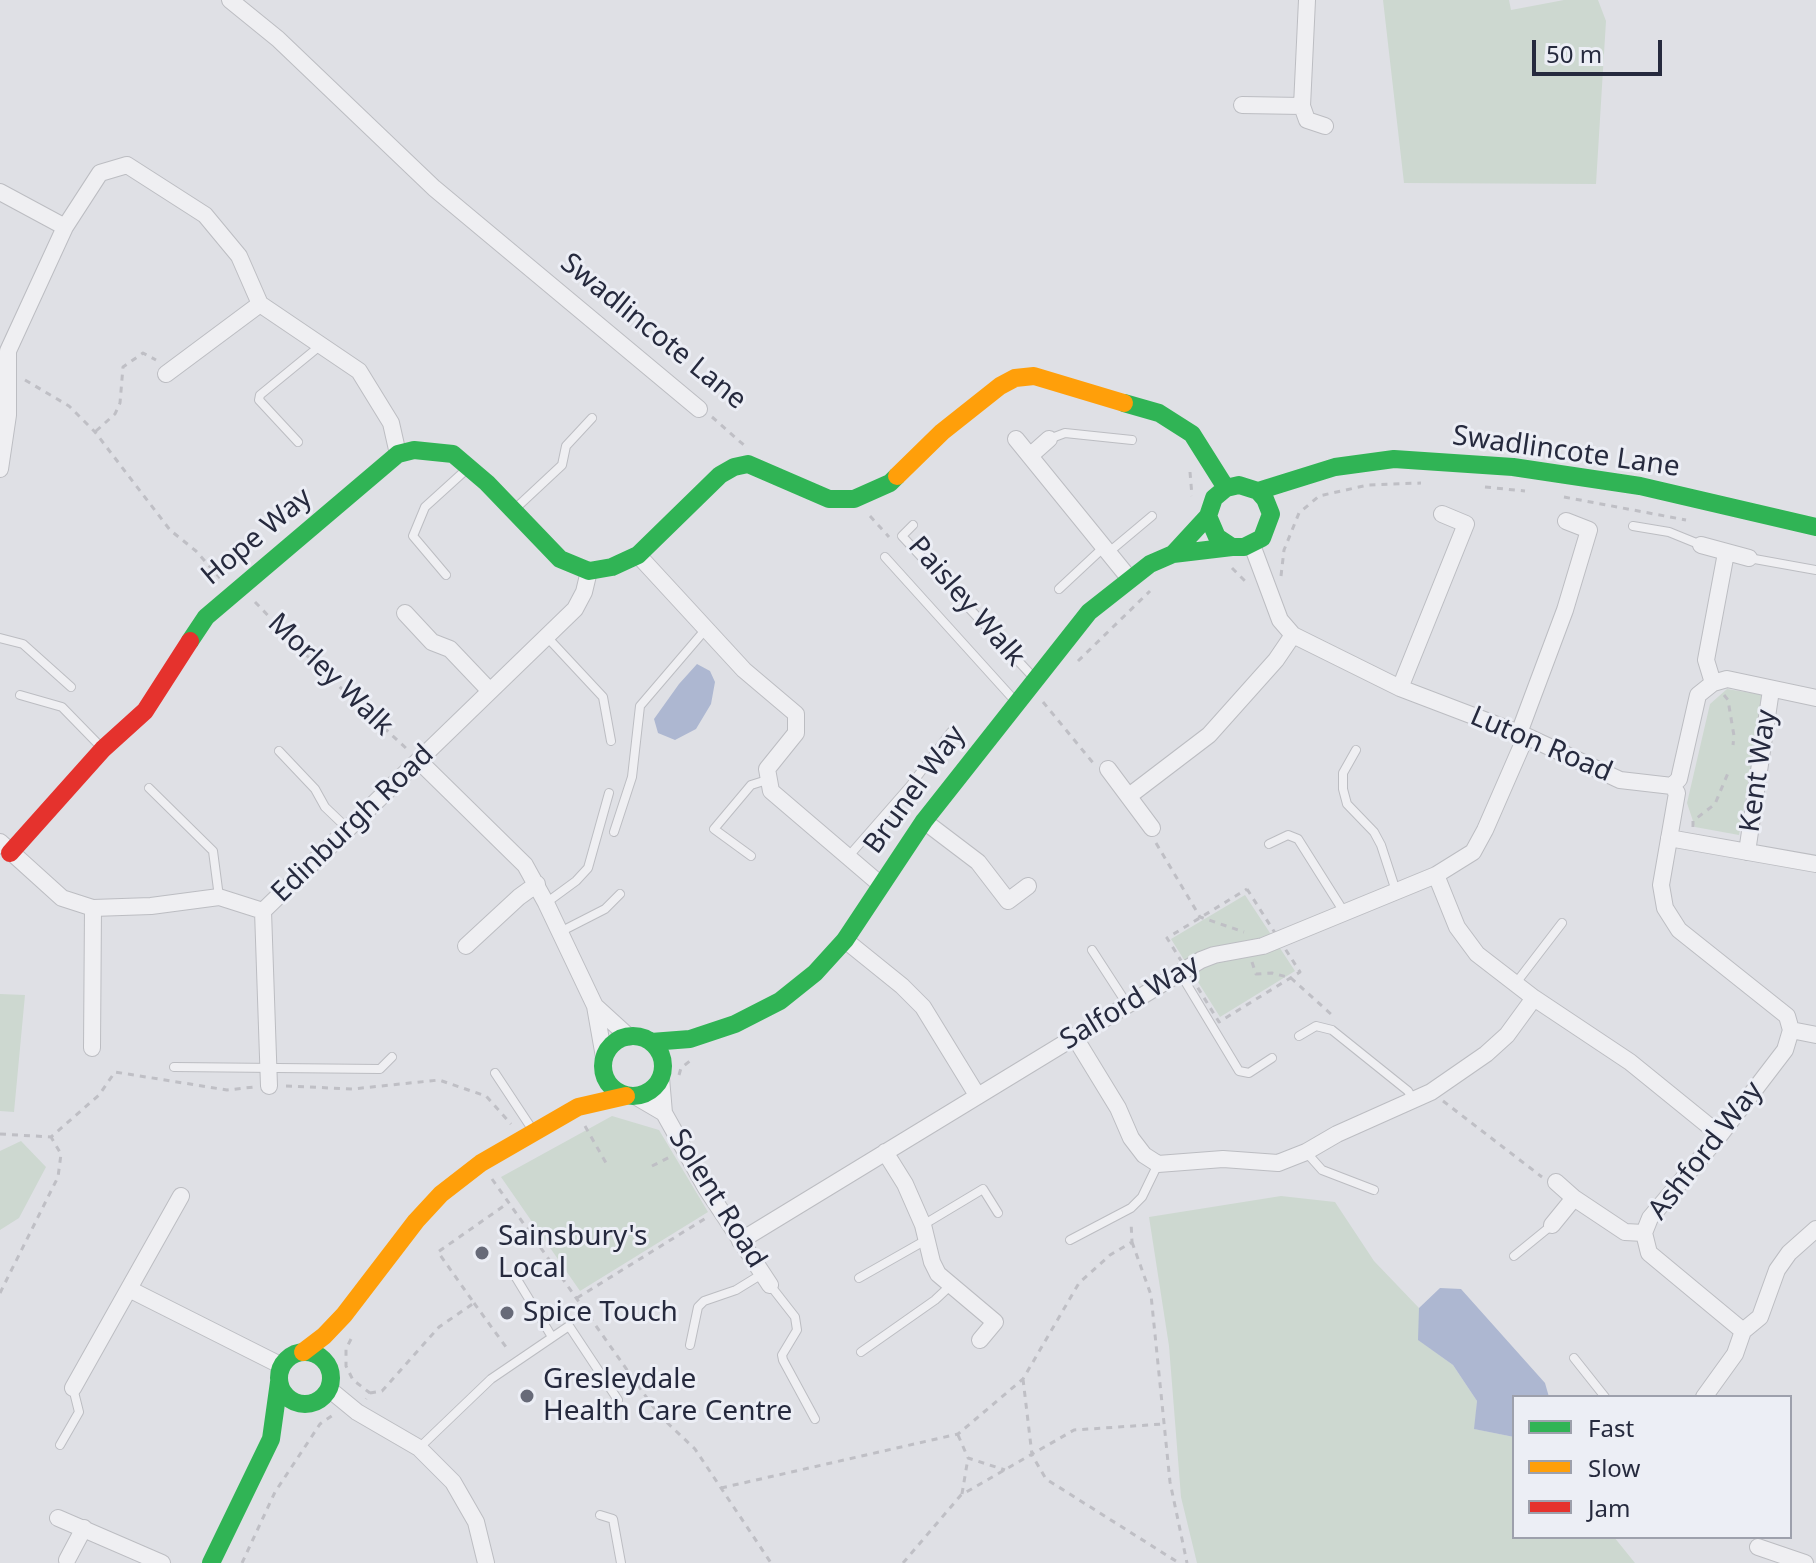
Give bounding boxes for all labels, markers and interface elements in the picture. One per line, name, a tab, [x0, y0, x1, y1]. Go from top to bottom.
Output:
scale bar	[1536, 24, 1666, 74]
text: 50 m	[1546, 37, 1602, 70]
street label: Swadlincote Lane	[553, 247, 753, 417]
street label: Swadlincote Lane	[1450, 419, 1682, 485]
street label: Hope Way	[195, 481, 319, 593]
street label: Paisley Walk	[901, 530, 1031, 674]
street label: Morley Walk	[260, 607, 400, 743]
street label: Luton Road	[1465, 700, 1617, 790]
street label: Kent Way	[1734, 708, 1784, 834]
street label: Brunel Way	[857, 719, 973, 861]
street label: Edinburgh Road	[265, 738, 441, 910]
street label: Salford Way	[1055, 948, 1205, 1058]
street label: Ashford Way	[1642, 1075, 1770, 1227]
street label: Solent Road	[661, 1123, 773, 1275]
place label: Sainsbury's Local	[498, 1220, 647, 1286]
marker: Sainsbury's Local	[473, 1244, 491, 1262]
place label: Spice Touch	[523, 1296, 678, 1330]
marker: Spice Touch	[498, 1304, 516, 1322]
place label: Gresleydale Health Care Centre	[543, 1363, 792, 1429]
marker: Gresleydale Health Care Centre	[518, 1387, 536, 1405]
legend	[1512, 1395, 1792, 1539]
text: Fast	[1588, 1411, 1634, 1444]
text: Slow	[1588, 1451, 1640, 1484]
text: Jam	[1588, 1491, 1630, 1524]

